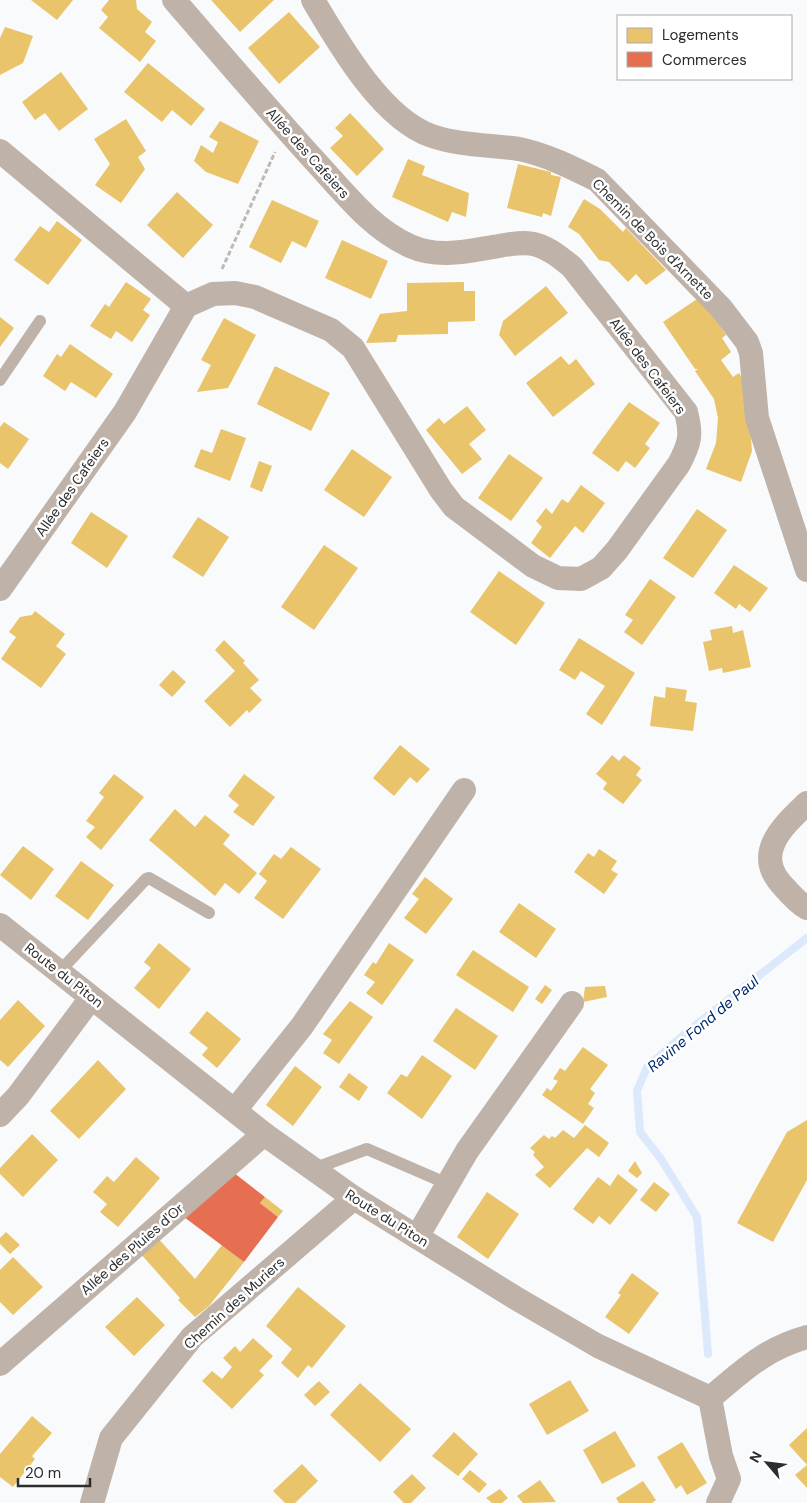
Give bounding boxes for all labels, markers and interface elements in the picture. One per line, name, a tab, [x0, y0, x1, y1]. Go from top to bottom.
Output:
legend	[617, 15, 792, 80]
text: Logements	[662, 25, 739, 45]
text: Commerces	[662, 50, 747, 70]
street label: Allée des Cafeiers	[262, 104, 354, 202]
street label: Chemin de Bois d'Arnette	[589, 175, 717, 303]
street label: Allée des Cafeiers	[606, 314, 690, 418]
street label: Allée des Cafeiers	[31, 434, 113, 540]
street label: Route du Piton	[21, 939, 107, 1011]
water label: Ravine Fond de Paul	[643, 971, 763, 1077]
street label: Route du Piton	[342, 1185, 432, 1251]
street label: Allée des Pluies d'Or	[77, 1199, 187, 1299]
street label: Chemin des Muriers	[180, 1253, 288, 1353]
north arrow	[742, 1438, 792, 1488]
text: N	[745, 1448, 766, 1466]
scale bar	[18, 1456, 90, 1488]
text: 20 m	[25, 1463, 61, 1483]

